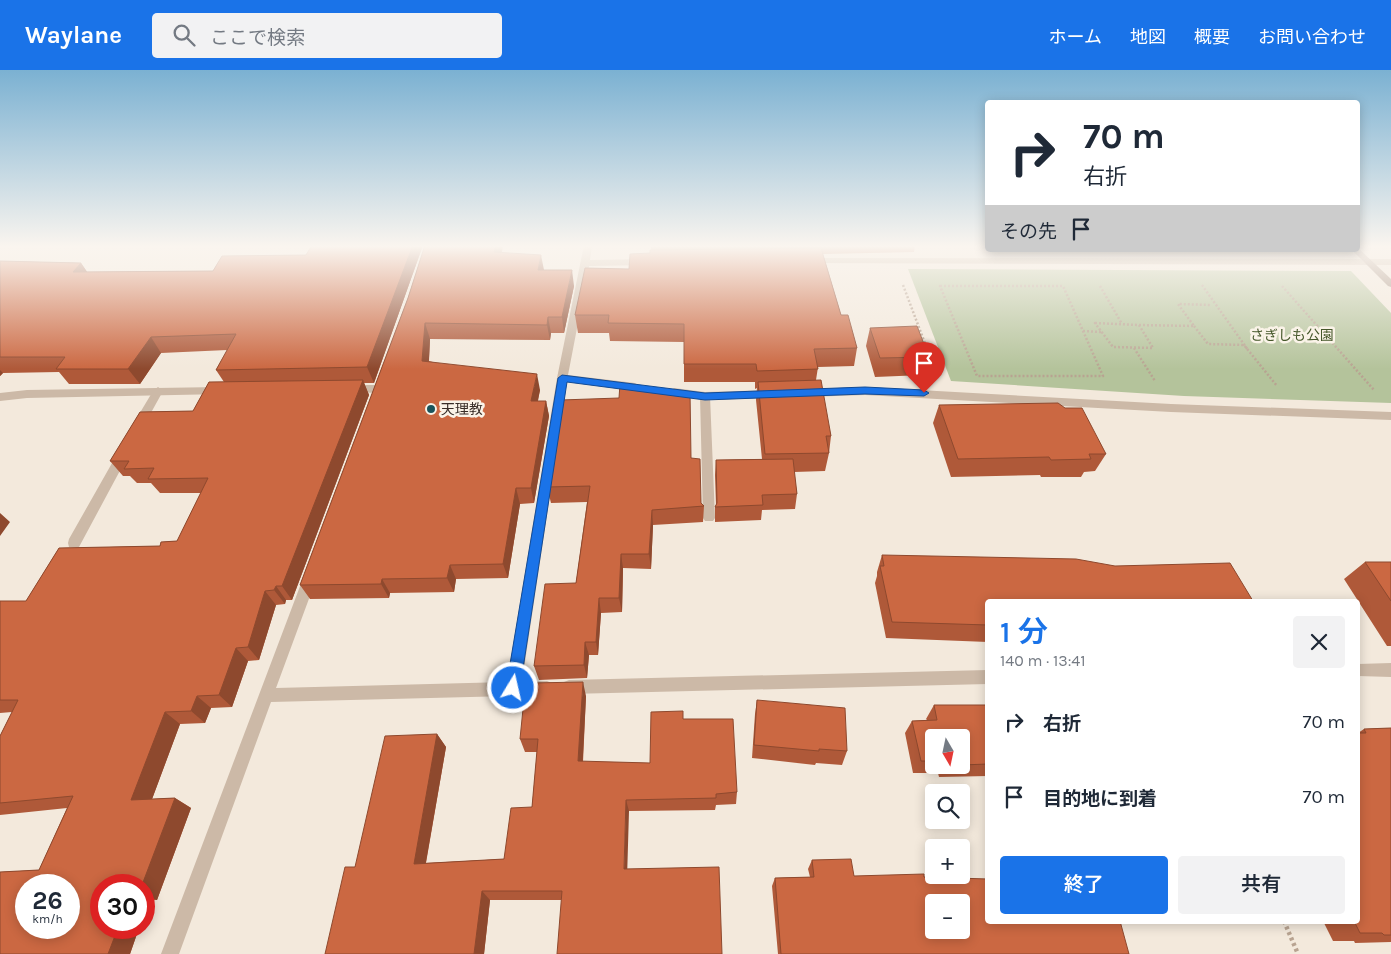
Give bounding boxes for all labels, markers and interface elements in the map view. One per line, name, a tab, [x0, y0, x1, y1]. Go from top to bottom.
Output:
search box	[152, 13, 502, 58]
text: Waylane	[25, 21, 122, 49]
icon: search	[170, 21, 198, 49]
text: ホーム	[1049, 26, 1102, 48]
text: 地図	[1130, 26, 1166, 48]
text: 概要	[1194, 26, 1230, 48]
text: お問い合わせ	[1258, 26, 1366, 48]
text: ここで検索	[210, 27, 305, 49]
text: 70 m	[1083, 116, 1165, 157]
icon: right	[1000, 120, 1065, 185]
text: 右折	[1083, 164, 1127, 190]
icon: arrive	[1067, 215, 1095, 243]
text: その先	[1000, 221, 1057, 243]
park label: さぎしも公園	[1250, 327, 1334, 344]
pin	[903, 342, 945, 393]
icon: arrive	[910, 349, 938, 377]
place label: 天理教	[441, 401, 483, 418]
marker: 天理教	[425, 403, 437, 415]
text: 1 分	[1000, 614, 1048, 650]
button: close	[1293, 616, 1345, 668]
text: 140 m · 13:41	[1000, 651, 1086, 670]
position arrow	[486, 661, 538, 713]
icon: right	[1000, 708, 1028, 736]
text: 70 m	[1303, 711, 1345, 733]
text: 右折	[1043, 713, 1081, 735]
north arrow	[925, 729, 970, 774]
map controls	[925, 729, 970, 939]
icon: arrive	[1000, 783, 1028, 811]
button: search	[925, 784, 970, 829]
text: 70 m	[1303, 786, 1345, 808]
text: 目的地に到着	[1043, 788, 1157, 810]
button: +	[925, 839, 970, 884]
button: 終了	[1000, 856, 1168, 914]
button: 共有	[1178, 856, 1345, 914]
speed limit sign: 30	[90, 874, 155, 939]
text: 26	[32, 886, 63, 915]
button: −	[925, 894, 970, 939]
text: km/h	[32, 912, 63, 926]

